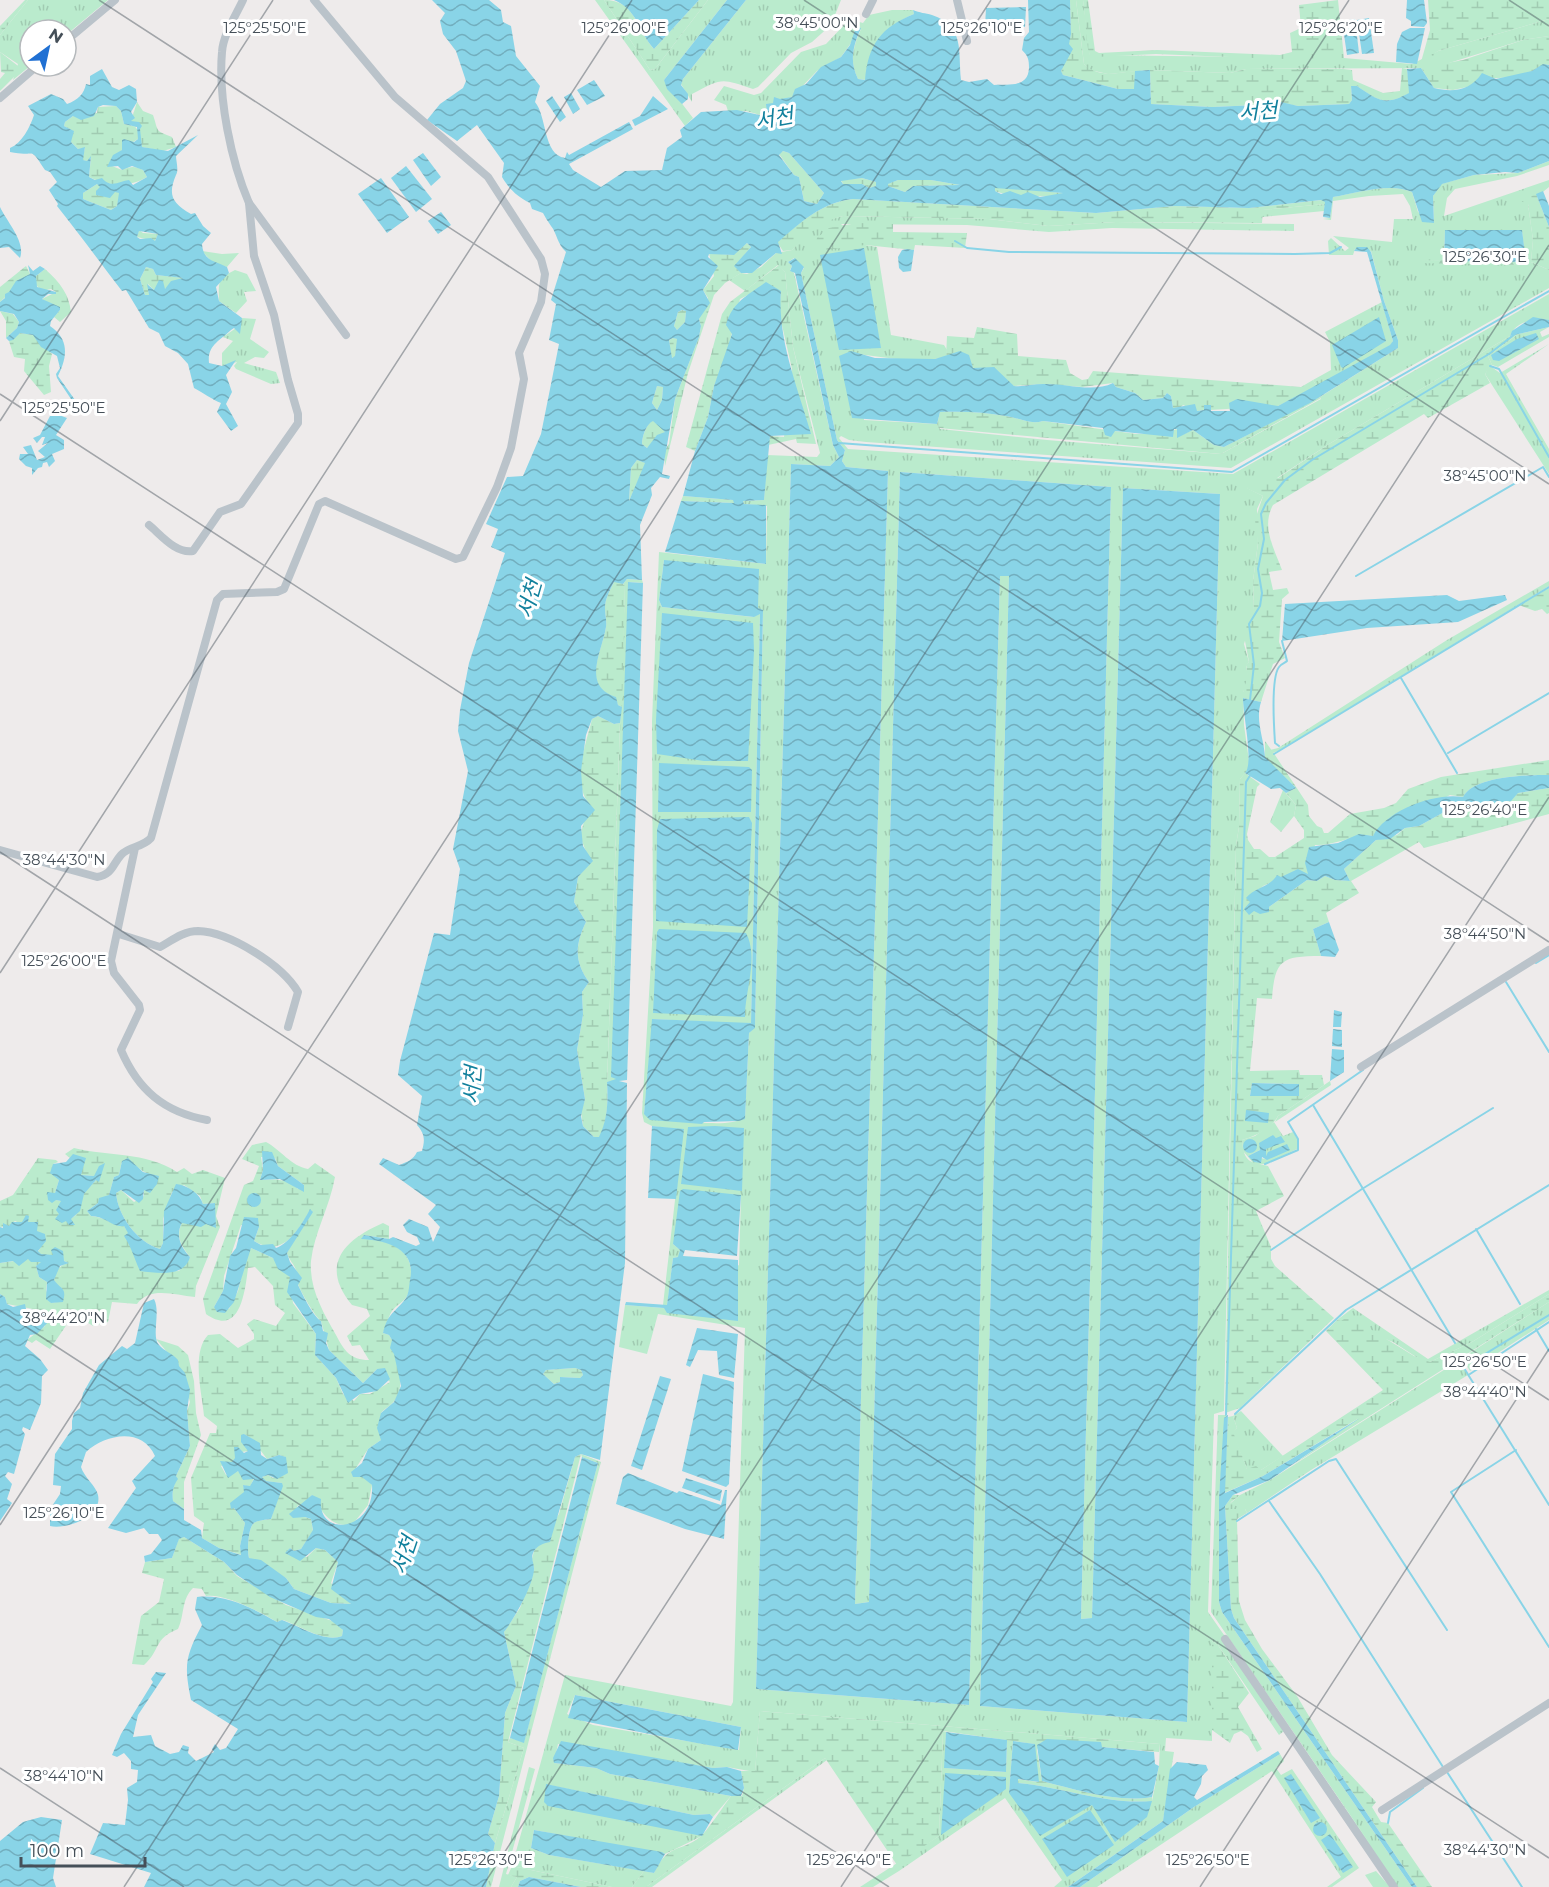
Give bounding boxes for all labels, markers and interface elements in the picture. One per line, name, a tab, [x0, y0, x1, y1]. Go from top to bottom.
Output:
text: 38°45'00"N	[775, 13, 859, 32]
north arrow	[18, 18, 78, 78]
text: 125°25'50"E	[223, 18, 307, 37]
text: 125°26'00"E	[581, 18, 667, 37]
text: 125°26'10"E	[941, 18, 1023, 37]
text: 125°26'20"E	[1299, 18, 1383, 37]
text: N	[45, 24, 66, 47]
water label: 서천	[1238, 97, 1281, 125]
water label: 서천	[753, 102, 798, 134]
text: 125°26'30"E	[1443, 247, 1527, 266]
text: 125°25'50"E	[22, 398, 106, 417]
text: 38°45'00"N	[1443, 466, 1527, 485]
water label: 서천	[512, 574, 547, 621]
text: 125°26'40"E	[1443, 800, 1527, 819]
text: 38°44'30"N	[23, 850, 105, 869]
text: 38°44'50"N	[1444, 924, 1526, 943]
text: 125°26'00"E	[21, 951, 107, 970]
water label: 서천	[458, 1062, 486, 1105]
text: 38°44'20"N	[23, 1308, 105, 1327]
text: 125°26'50"E	[1443, 1352, 1527, 1371]
text: 38°44'40"N	[1443, 1382, 1527, 1401]
text: 125°26'10"E	[23, 1503, 105, 1522]
water label: 서천	[386, 1530, 423, 1577]
text: 38°44'10"N	[24, 1766, 104, 1785]
scale bar	[21, 1830, 146, 1868]
text: 100 m	[30, 1840, 84, 1862]
text: 38°44'30"N	[1444, 1840, 1526, 1859]
text: 125°26'30"E	[449, 1850, 533, 1869]
text: 125°26'40"E	[807, 1850, 891, 1869]
text: 125°26'50"E	[1166, 1850, 1250, 1869]

